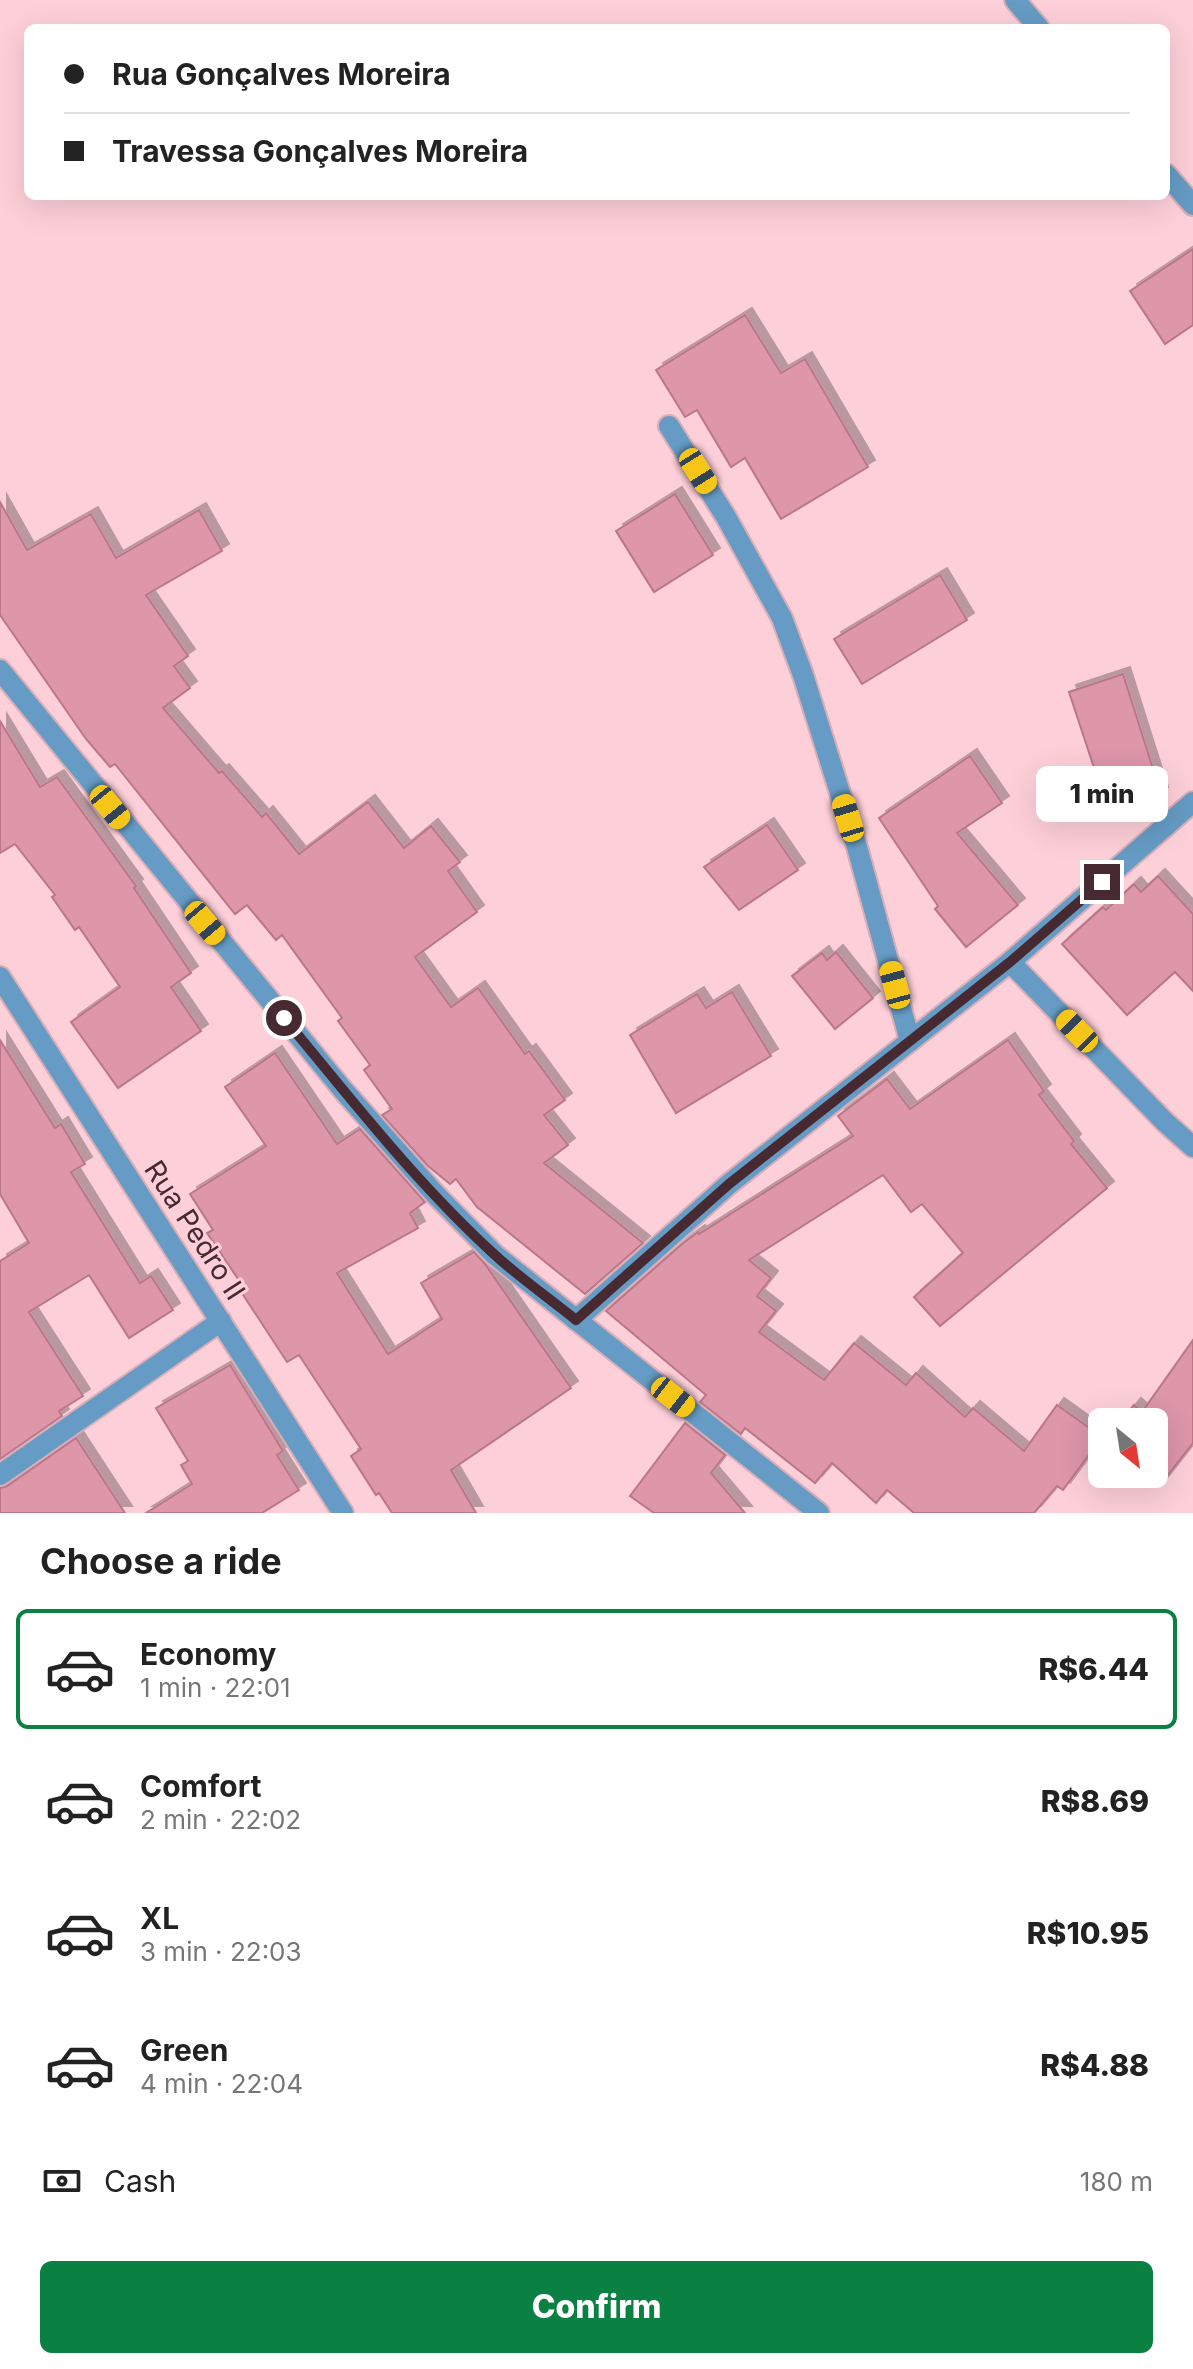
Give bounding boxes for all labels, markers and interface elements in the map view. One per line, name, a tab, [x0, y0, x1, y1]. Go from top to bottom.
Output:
text: Rua Gonçalves Moreira	[112, 56, 451, 92]
text: Travessa Gonçalves Moreira	[112, 133, 528, 169]
car	[675, 444, 721, 498]
callout: 1 min	[1036, 766, 1168, 822]
text: 1 min	[1069, 778, 1135, 809]
car	[86, 781, 134, 833]
car	[830, 792, 866, 844]
route end	[1084, 864, 1120, 900]
car	[180, 897, 230, 949]
car	[877, 959, 913, 1011]
route start	[266, 1000, 302, 1036]
car	[1052, 1005, 1102, 1057]
street label: Rua Pedro II	[137, 1154, 253, 1306]
car	[647, 1373, 699, 1421]
north arrow	[1088, 1408, 1168, 1488]
map controls	[1088, 1408, 1168, 1488]
text: Choose a ride	[40, 1539, 282, 1583]
icon: car	[44, 1633, 116, 1705]
text: Economy	[140, 1636, 276, 1672]
text: R$6.44	[1038, 1651, 1149, 1687]
text: 1 min · 22:01	[140, 1672, 291, 1703]
icon: car	[44, 1765, 116, 1837]
text: Comfort	[140, 1768, 261, 1804]
text: R$8.69	[1041, 1783, 1149, 1819]
text: 2 min · 22:02	[140, 1804, 301, 1835]
icon: car	[44, 1897, 116, 1969]
text: XL	[140, 1900, 179, 1936]
text: R$10.95	[1027, 1915, 1149, 1951]
text: 3 min · 22:03	[140, 1936, 302, 1967]
icon: car	[44, 2029, 116, 2101]
text: Green	[140, 2032, 228, 2068]
text: R$4.88	[1040, 2047, 1149, 2083]
text: 4 min · 22:04	[140, 2068, 303, 2099]
icon: cash	[40, 2159, 84, 2203]
text: Cash	[104, 2163, 176, 2199]
text: 180 m	[1080, 2166, 1153, 2197]
button: Confirm	[40, 2261, 1153, 2353]

